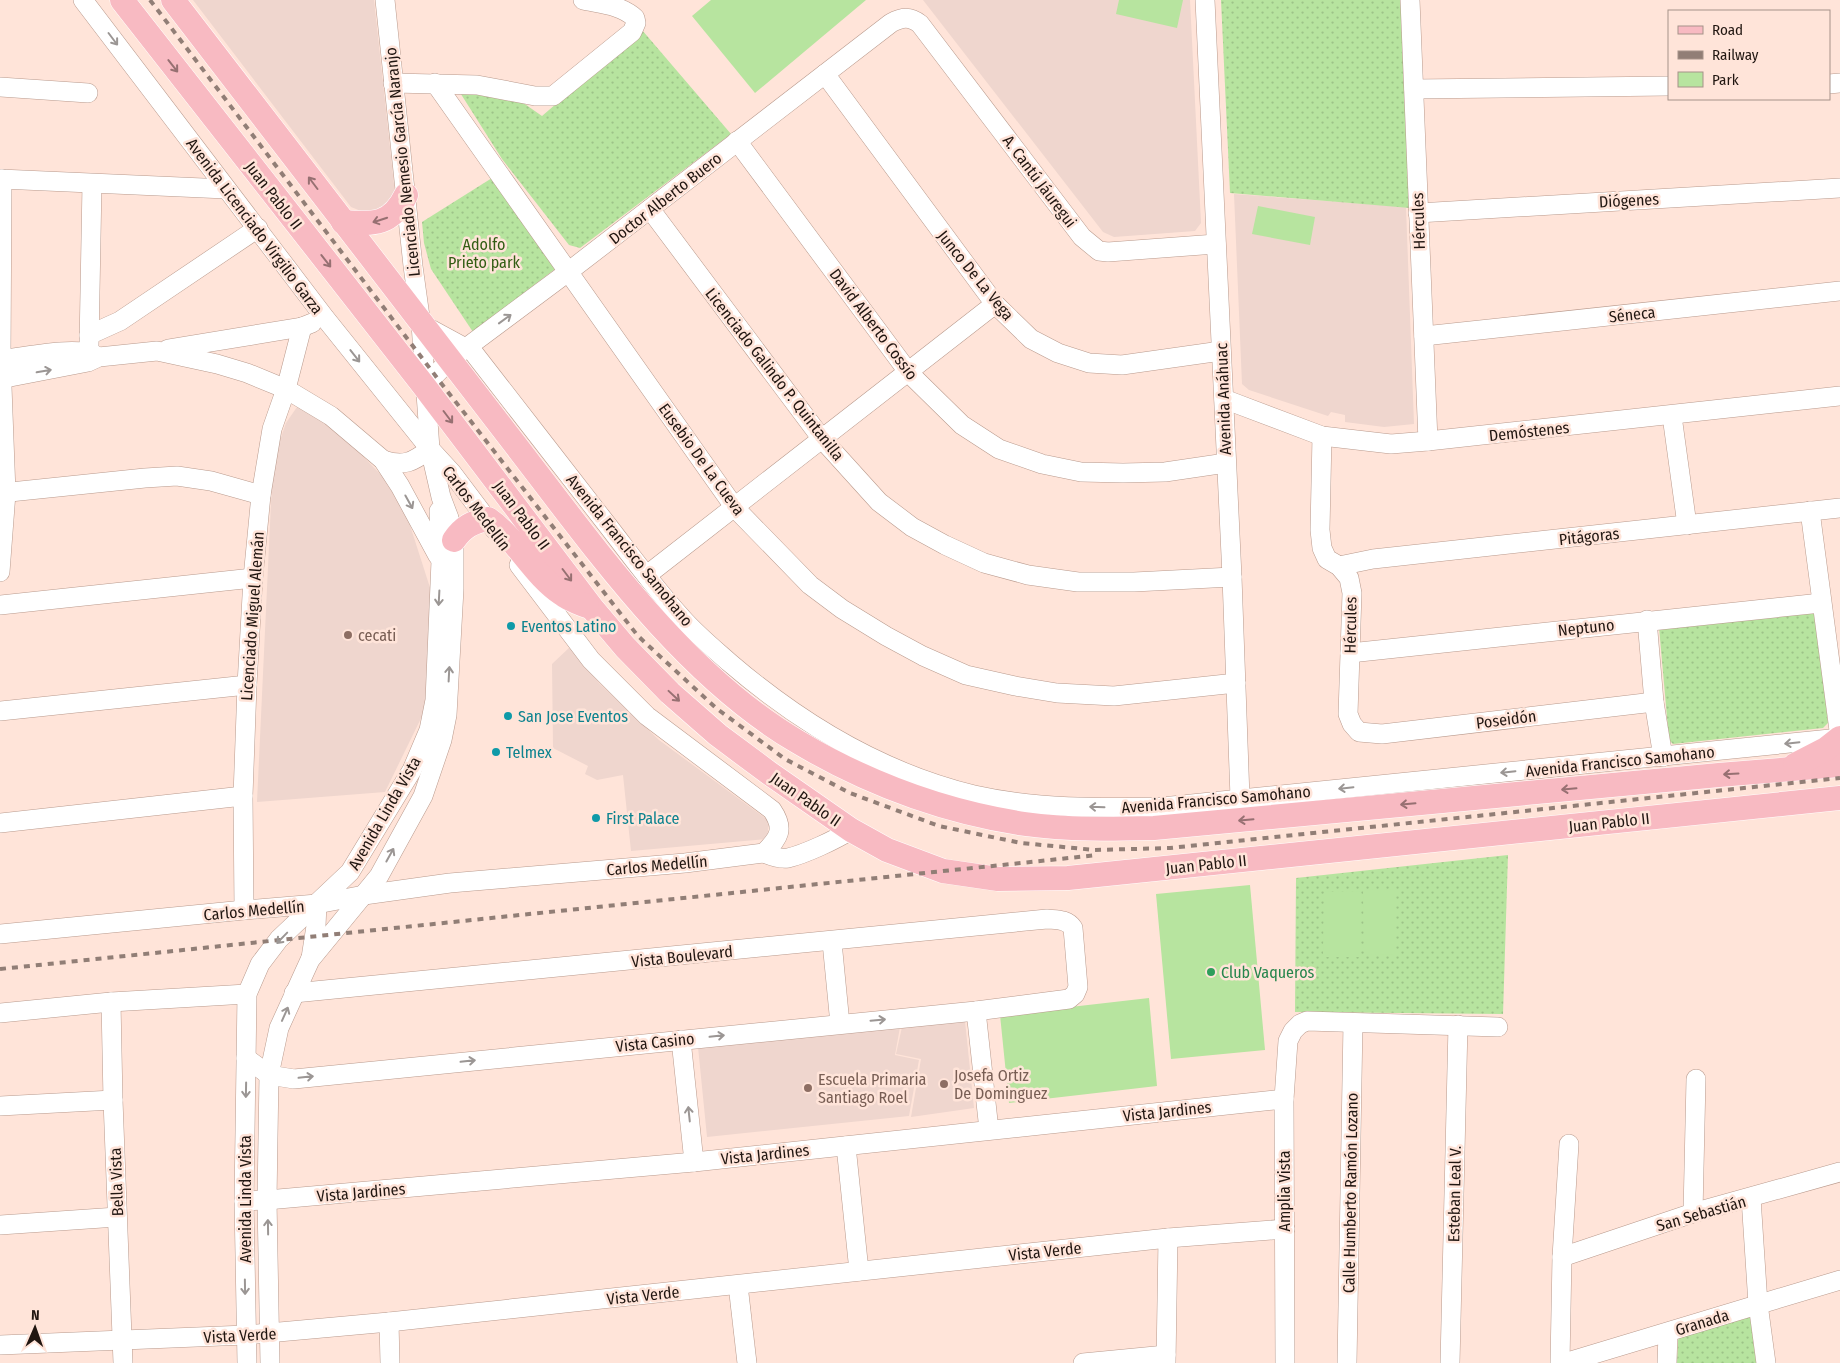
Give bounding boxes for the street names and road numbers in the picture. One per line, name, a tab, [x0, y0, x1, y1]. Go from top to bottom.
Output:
street label: Licenciado Nemesio García Naranjo	[381, 46, 424, 277]
street label: A. Cantú Jáuregui	[999, 131, 1080, 231]
street label: Avenida Licenciado Virgilio Garza	[182, 135, 327, 318]
street label: Doctor Alberto Buero	[605, 149, 725, 248]
street label: Juan Pablo II	[241, 157, 306, 233]
street label: Diógenes	[1599, 189, 1660, 212]
street label: Hércules	[1408, 192, 1429, 250]
street label: Junco De La Vega	[934, 227, 1018, 324]
street label: David Alberto Cossío	[826, 265, 922, 384]
street label: Licenciado Galindo P. Quintanilla	[701, 284, 848, 465]
street label: Séneca	[1608, 303, 1656, 326]
street label: Avenida Anáhuac	[1212, 342, 1235, 455]
street label: Eusebio De La Cueva	[655, 400, 749, 519]
street label: Demóstenes	[1488, 418, 1570, 445]
street label: Carlos Medellín	[439, 462, 515, 554]
street label: Avenida Francisco Samohano	[562, 471, 697, 630]
street label: Juan Pablo II	[490, 477, 554, 554]
street label: Pitágoras	[1558, 524, 1620, 549]
street label: Licenciado Miguel Alemán	[237, 531, 268, 701]
street label: Hércules	[1341, 596, 1360, 654]
street label: Neptuno	[1557, 615, 1615, 640]
street label: Poseidón	[1475, 706, 1537, 733]
street label: Avenida Francisco Samohano	[1525, 742, 1715, 781]
street label: Avenida Linda Vista	[344, 753, 425, 873]
street label: Juan Pablo II	[767, 768, 844, 831]
street label: Avenida Francisco Samohano	[1121, 782, 1311, 817]
street label: Juan Pablo II	[1568, 809, 1651, 836]
street label: Juan Pablo II	[1165, 851, 1248, 878]
street label: Carlos Medellín	[606, 852, 708, 879]
street label: Carlos Medellín	[203, 897, 305, 924]
street label: Vista Boulevard	[630, 942, 734, 971]
street label: Vista Casino	[615, 1029, 695, 1056]
street label: Calle Humberto Ramón Lozano	[1339, 1093, 1362, 1293]
street label: Vista Jardines	[1122, 1097, 1212, 1126]
street label: Avenida Linda Vista	[236, 1135, 255, 1263]
street label: Vista Jardines	[720, 1140, 810, 1169]
street label: Esteban Leal V.	[1444, 1146, 1465, 1242]
street label: Bella Vista	[106, 1147, 127, 1217]
street label: Amplia Vista	[1275, 1150, 1294, 1232]
street label: Vista Jardines	[316, 1179, 406, 1206]
street label: San Sebastián	[1654, 1192, 1748, 1235]
street label: Vista Verde	[1008, 1238, 1082, 1265]
street label: Vista Verde	[606, 1282, 680, 1309]
street label: Granada	[1673, 1305, 1731, 1340]
street label: Vista Verde	[203, 1324, 277, 1347]

